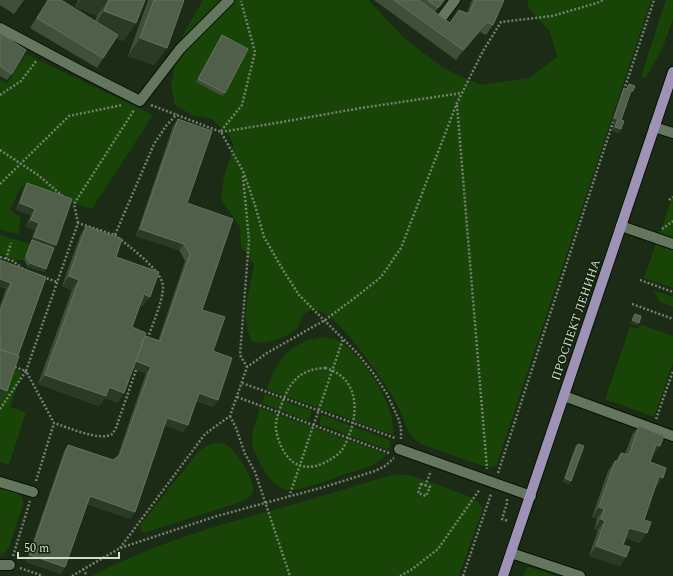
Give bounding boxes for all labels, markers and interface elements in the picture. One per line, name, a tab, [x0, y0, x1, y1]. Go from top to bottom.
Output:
street label: ПРОСПЕКТ ЛЕНИНА	[546, 257, 606, 383]
scale bar	[18, 534, 119, 560]
text: 50 m	[24, 539, 49, 558]

